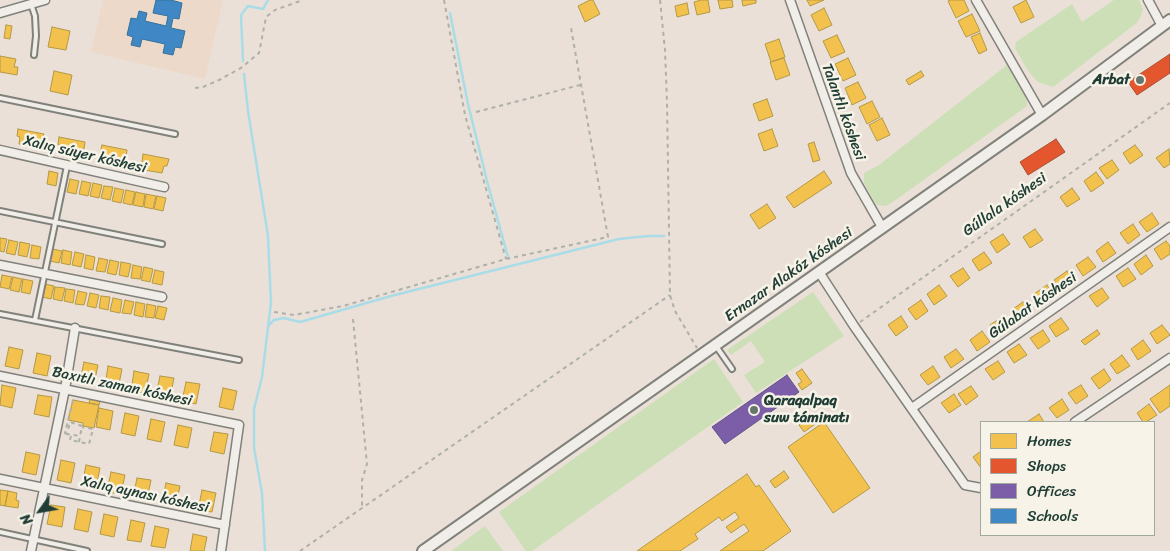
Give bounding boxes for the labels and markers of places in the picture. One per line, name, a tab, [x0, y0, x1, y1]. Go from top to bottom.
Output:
place label: Arbat	[1092, 71, 1130, 89]
marker: Arbat	[1134, 74, 1146, 86]
place label: Qaraqalpaq suw táminatı	[764, 392, 849, 427]
marker: Qaraqalpaq suw táminatı	[748, 404, 760, 416]

